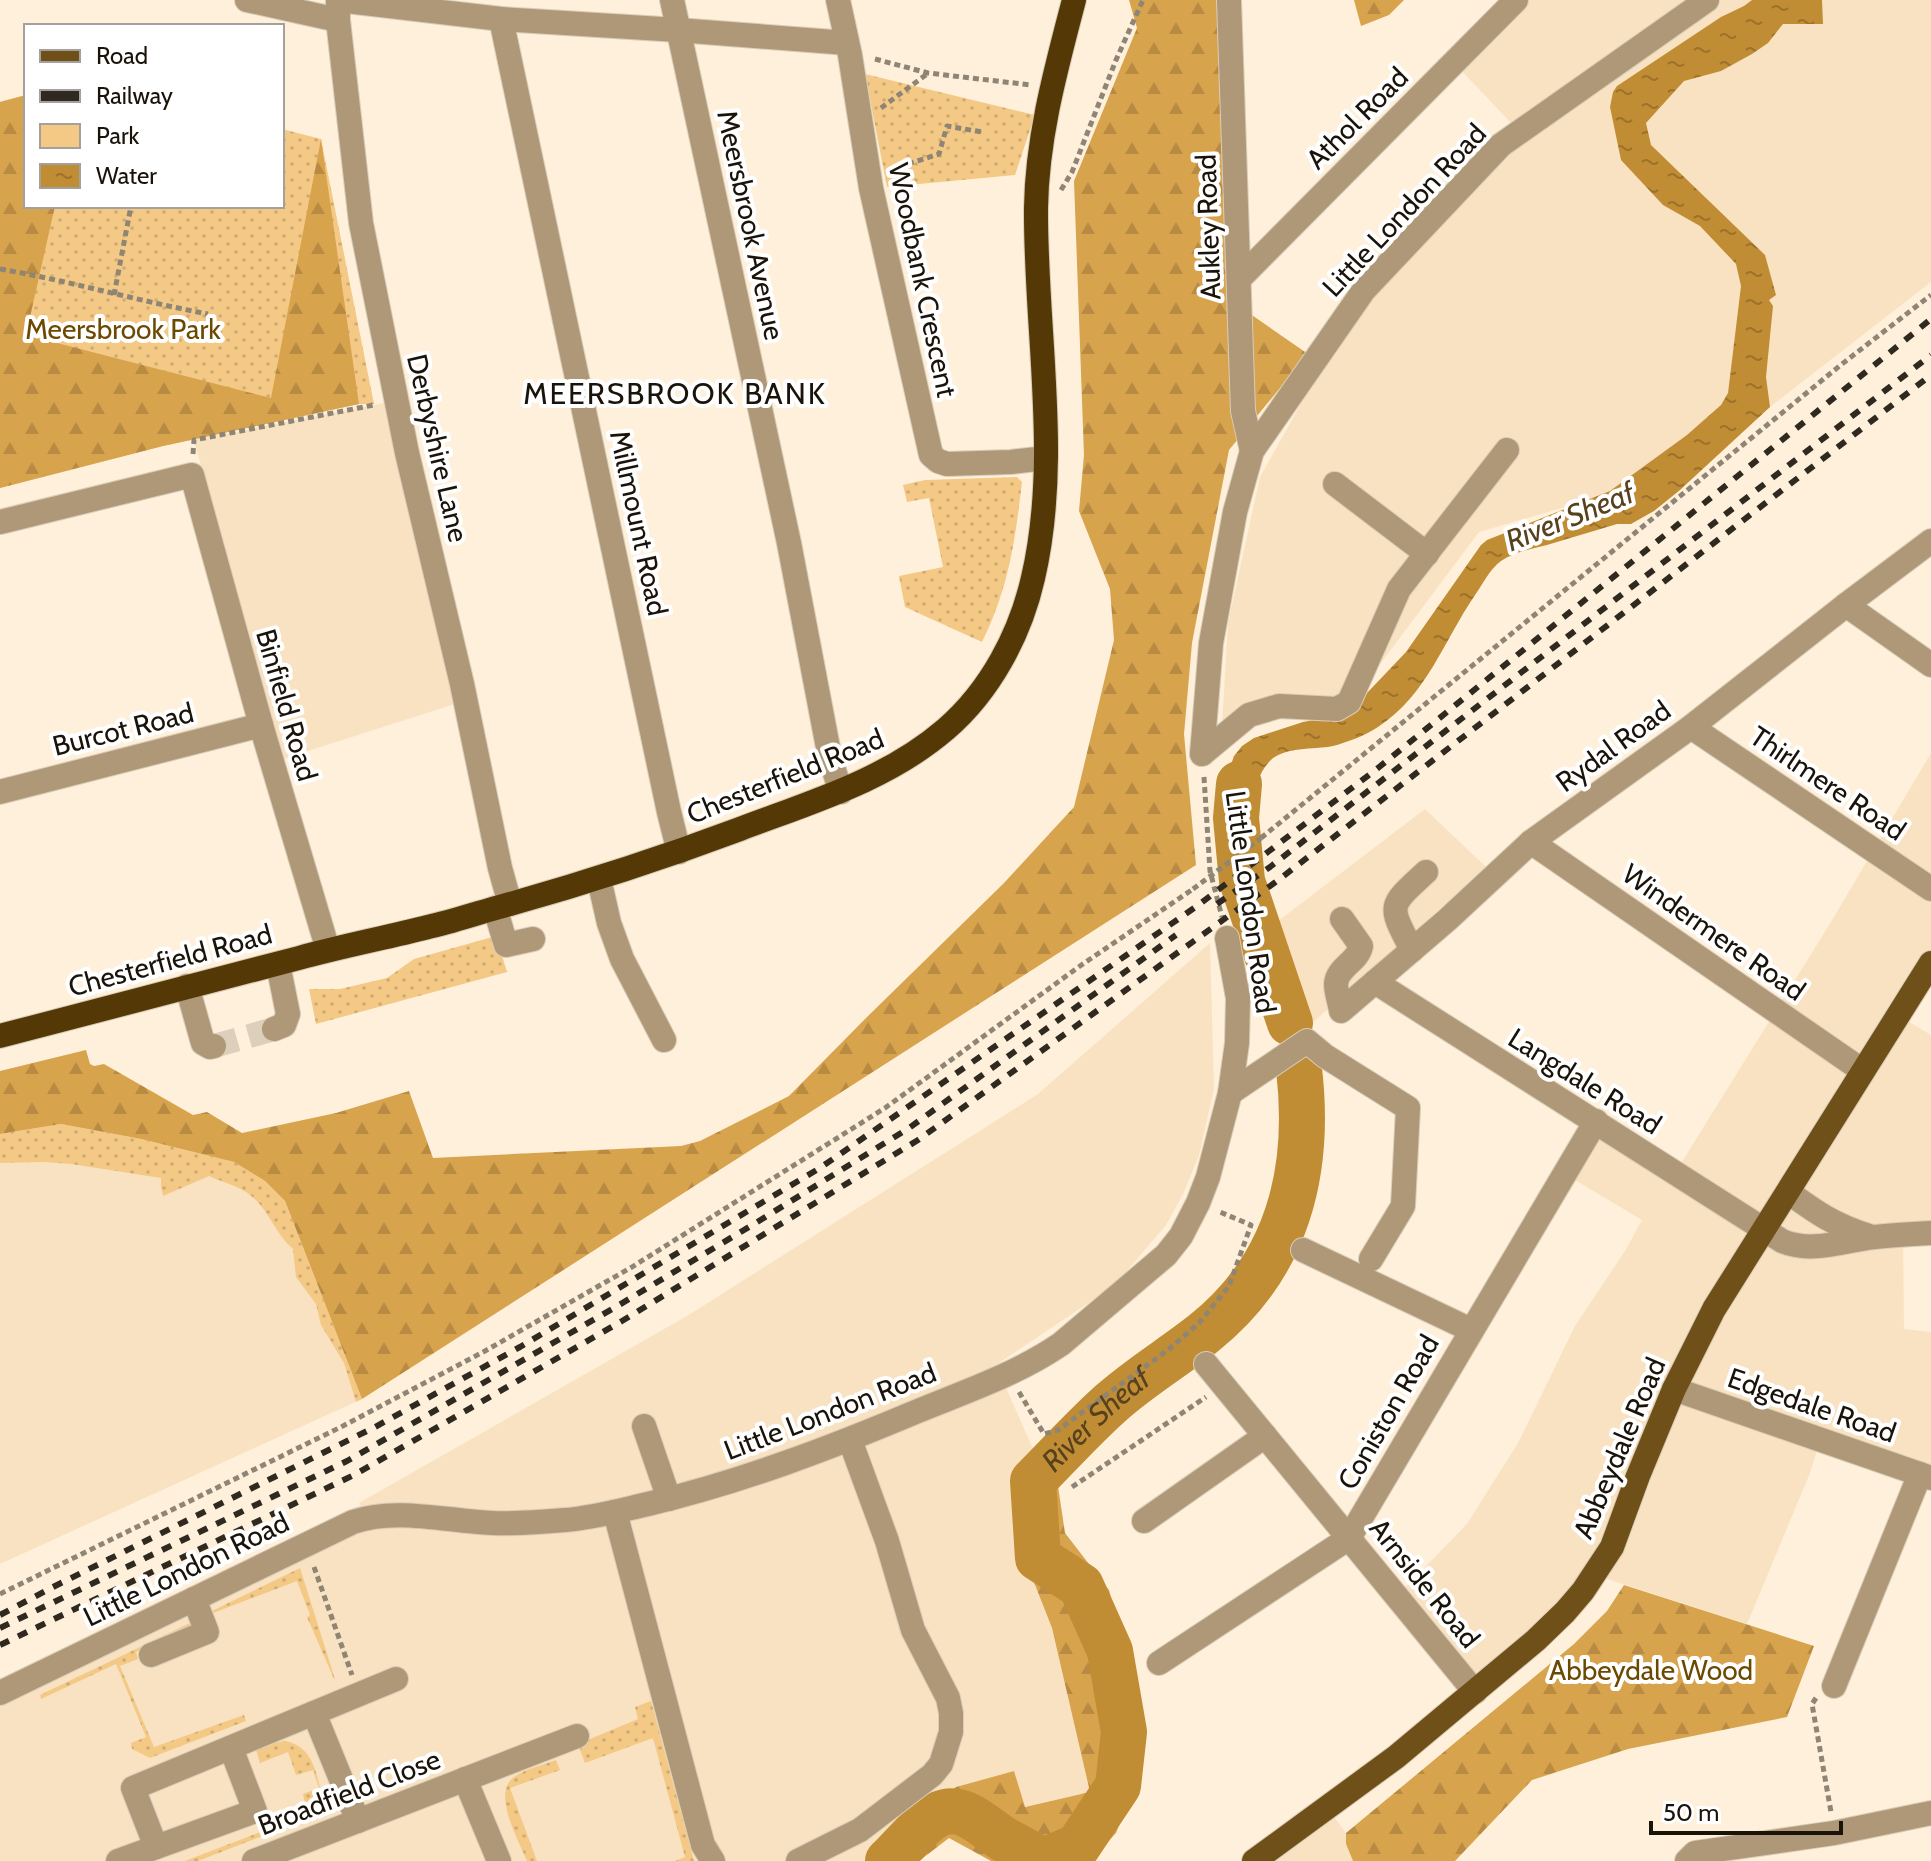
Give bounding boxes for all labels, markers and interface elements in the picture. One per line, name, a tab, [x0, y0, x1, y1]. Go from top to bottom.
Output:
legend	[24, 24, 284, 208]
text: Road	[96, 41, 148, 70]
street label: Athol Road	[1299, 60, 1415, 176]
text: Railway	[96, 81, 173, 110]
street label: Meersbrook Avenue	[710, 107, 792, 343]
street label: Little London Road	[1315, 116, 1493, 304]
text: Park	[96, 121, 139, 150]
street label: Aukley Road	[1188, 153, 1228, 301]
street label: Woodbank Crescent	[882, 160, 964, 400]
text: Water	[96, 161, 157, 190]
park label: Meersbrook Park	[25, 312, 221, 346]
street label: Derbyshire Lane	[400, 351, 476, 545]
district label: MEERSBROOK BANK	[523, 375, 827, 412]
street label: Millmount Road	[603, 427, 675, 619]
water label: River Sheaf	[1500, 473, 1641, 559]
street label: Binfield Road	[249, 625, 325, 785]
street label: Rydal Road	[1549, 693, 1677, 799]
street label: Burcot Road	[49, 695, 197, 763]
street label: Thirlmere Road	[1744, 719, 1912, 847]
street label: Chesterfield Road	[682, 721, 888, 831]
street label: Little London Road	[1219, 789, 1283, 1015]
street label: Windermere Road	[1616, 856, 1812, 1008]
street label: Chesterfield Road	[64, 916, 276, 1004]
street label: Langdale Road	[1502, 1021, 1668, 1141]
street label: Coniston Road	[1330, 1329, 1446, 1495]
street label: Abbeydale Road	[1566, 1352, 1672, 1544]
street label: Little London Road	[719, 1355, 941, 1467]
water label: River Sheaf	[1034, 1358, 1159, 1479]
street label: Edgedale Road	[1723, 1360, 1901, 1450]
street label: Little London Road	[78, 1505, 294, 1633]
street label: Arnside Road	[1363, 1512, 1487, 1654]
park label: Abbeydale Wood	[1549, 1653, 1753, 1687]
street label: Broadfield Close	[253, 1742, 445, 1842]
scale bar	[1651, 1785, 1841, 1835]
text: 50 m	[1663, 1798, 1719, 1827]

